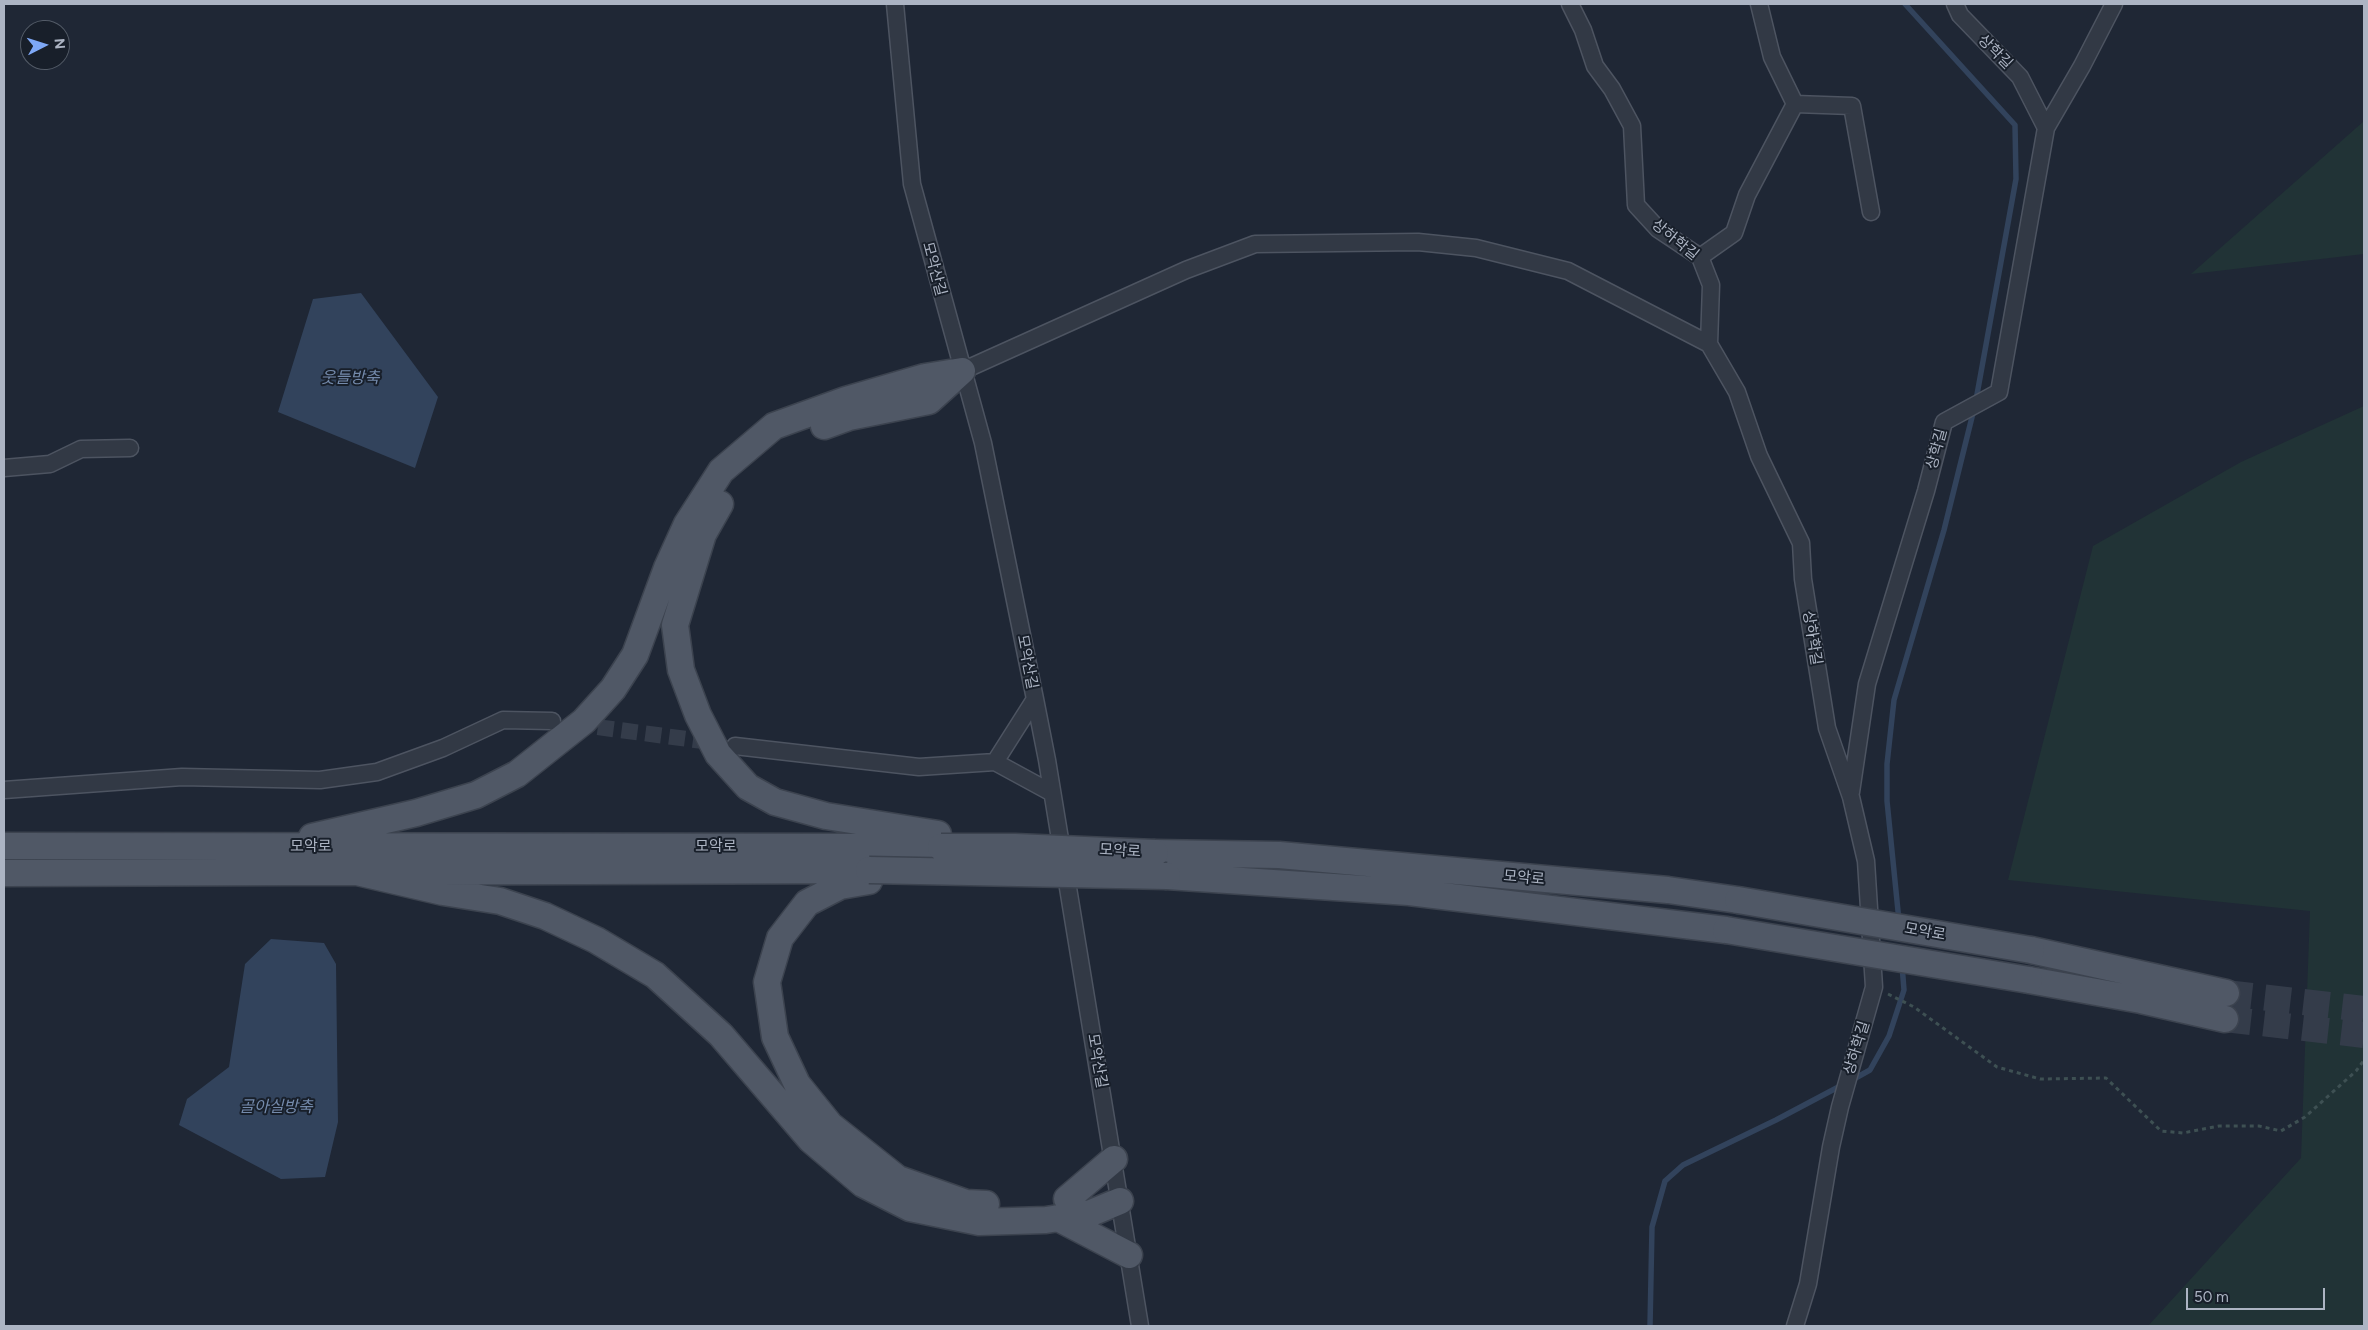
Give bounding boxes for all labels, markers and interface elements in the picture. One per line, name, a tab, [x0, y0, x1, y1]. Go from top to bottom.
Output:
north arrow	[20, 20, 70, 70]
street label: 상학길	[1974, 31, 2016, 73]
text: N	[51, 38, 68, 50]
street label: 상하학길	[1648, 216, 1702, 264]
street label: 모악산길	[918, 240, 950, 298]
water label: 웃들방축	[321, 368, 379, 388]
street label: 상학길	[1923, 427, 1951, 471]
street label: 상하학길	[1799, 609, 1825, 667]
street label: 모악산길	[1013, 633, 1041, 691]
street label: 모악로	[290, 838, 332, 856]
street label: 모악로	[695, 838, 737, 856]
street label: 모악로	[1099, 841, 1141, 861]
street label: 모악로	[1503, 867, 1545, 889]
street label: 모악로	[1903, 920, 1947, 944]
street label: 상하학길	[1840, 1019, 1874, 1077]
street label: 모악산길	[1083, 1032, 1111, 1090]
water label: 골아실방축	[239, 1097, 313, 1117]
scale bar	[2188, 1278, 2327, 1310]
text: 50 m	[2194, 1288, 2229, 1306]

